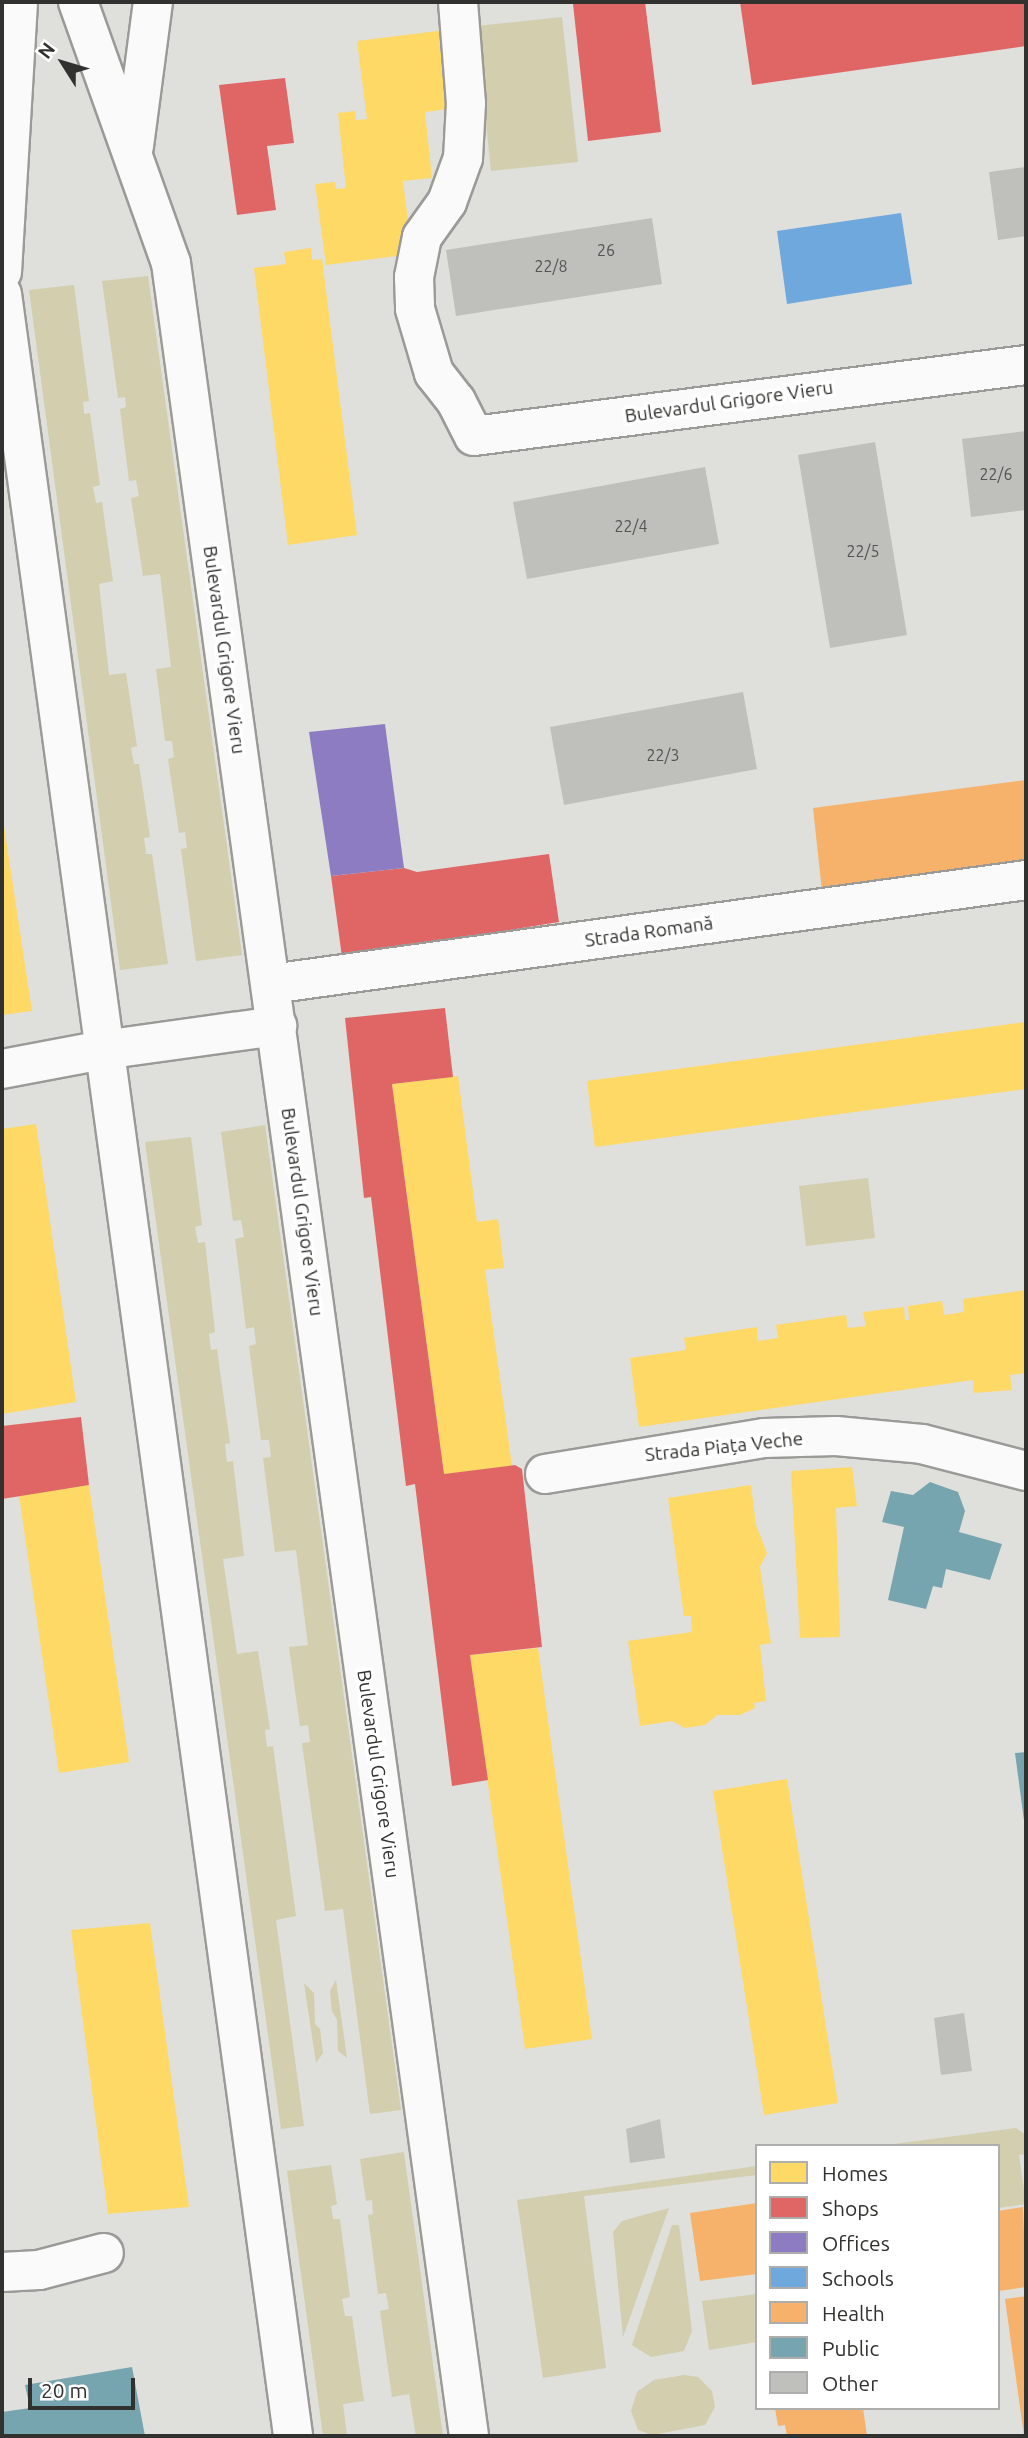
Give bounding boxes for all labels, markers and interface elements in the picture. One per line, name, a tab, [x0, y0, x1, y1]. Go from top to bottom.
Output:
north arrow	[28, 28, 98, 98]
text: N	[33, 38, 59, 63]
house number: 26	[597, 240, 615, 260]
house number: 22/8	[535, 256, 567, 276]
street label: Bulevardul Grigore Vieru	[623, 376, 835, 428]
house number: 22/6	[980, 464, 1012, 484]
house number: 22/4	[615, 516, 647, 536]
house number: 22/5	[847, 541, 879, 561]
street label: Bulevardul Grigore Vieru	[198, 544, 250, 756]
house number: 22/3	[647, 745, 679, 765]
street label: Strada Romană	[583, 912, 715, 952]
street label: Bulevardul Grigore Vieru	[276, 1106, 328, 1318]
street label: Strada Piața Veche	[644, 1427, 804, 1467]
street label: Bulevardul Grigore Vieru	[352, 1668, 404, 1880]
legend	[755, 2144, 1000, 2410]
text: Homes	[822, 2161, 888, 2185]
text: Shops	[822, 2196, 879, 2220]
text: Offices	[822, 2231, 890, 2255]
text: Schools	[822, 2266, 894, 2290]
text: Health	[822, 2301, 885, 2325]
text: Public	[822, 2336, 879, 2360]
scale bar	[32, 2364, 138, 2408]
text: Other	[822, 2371, 878, 2395]
text: 20 m	[41, 2378, 88, 2402]

